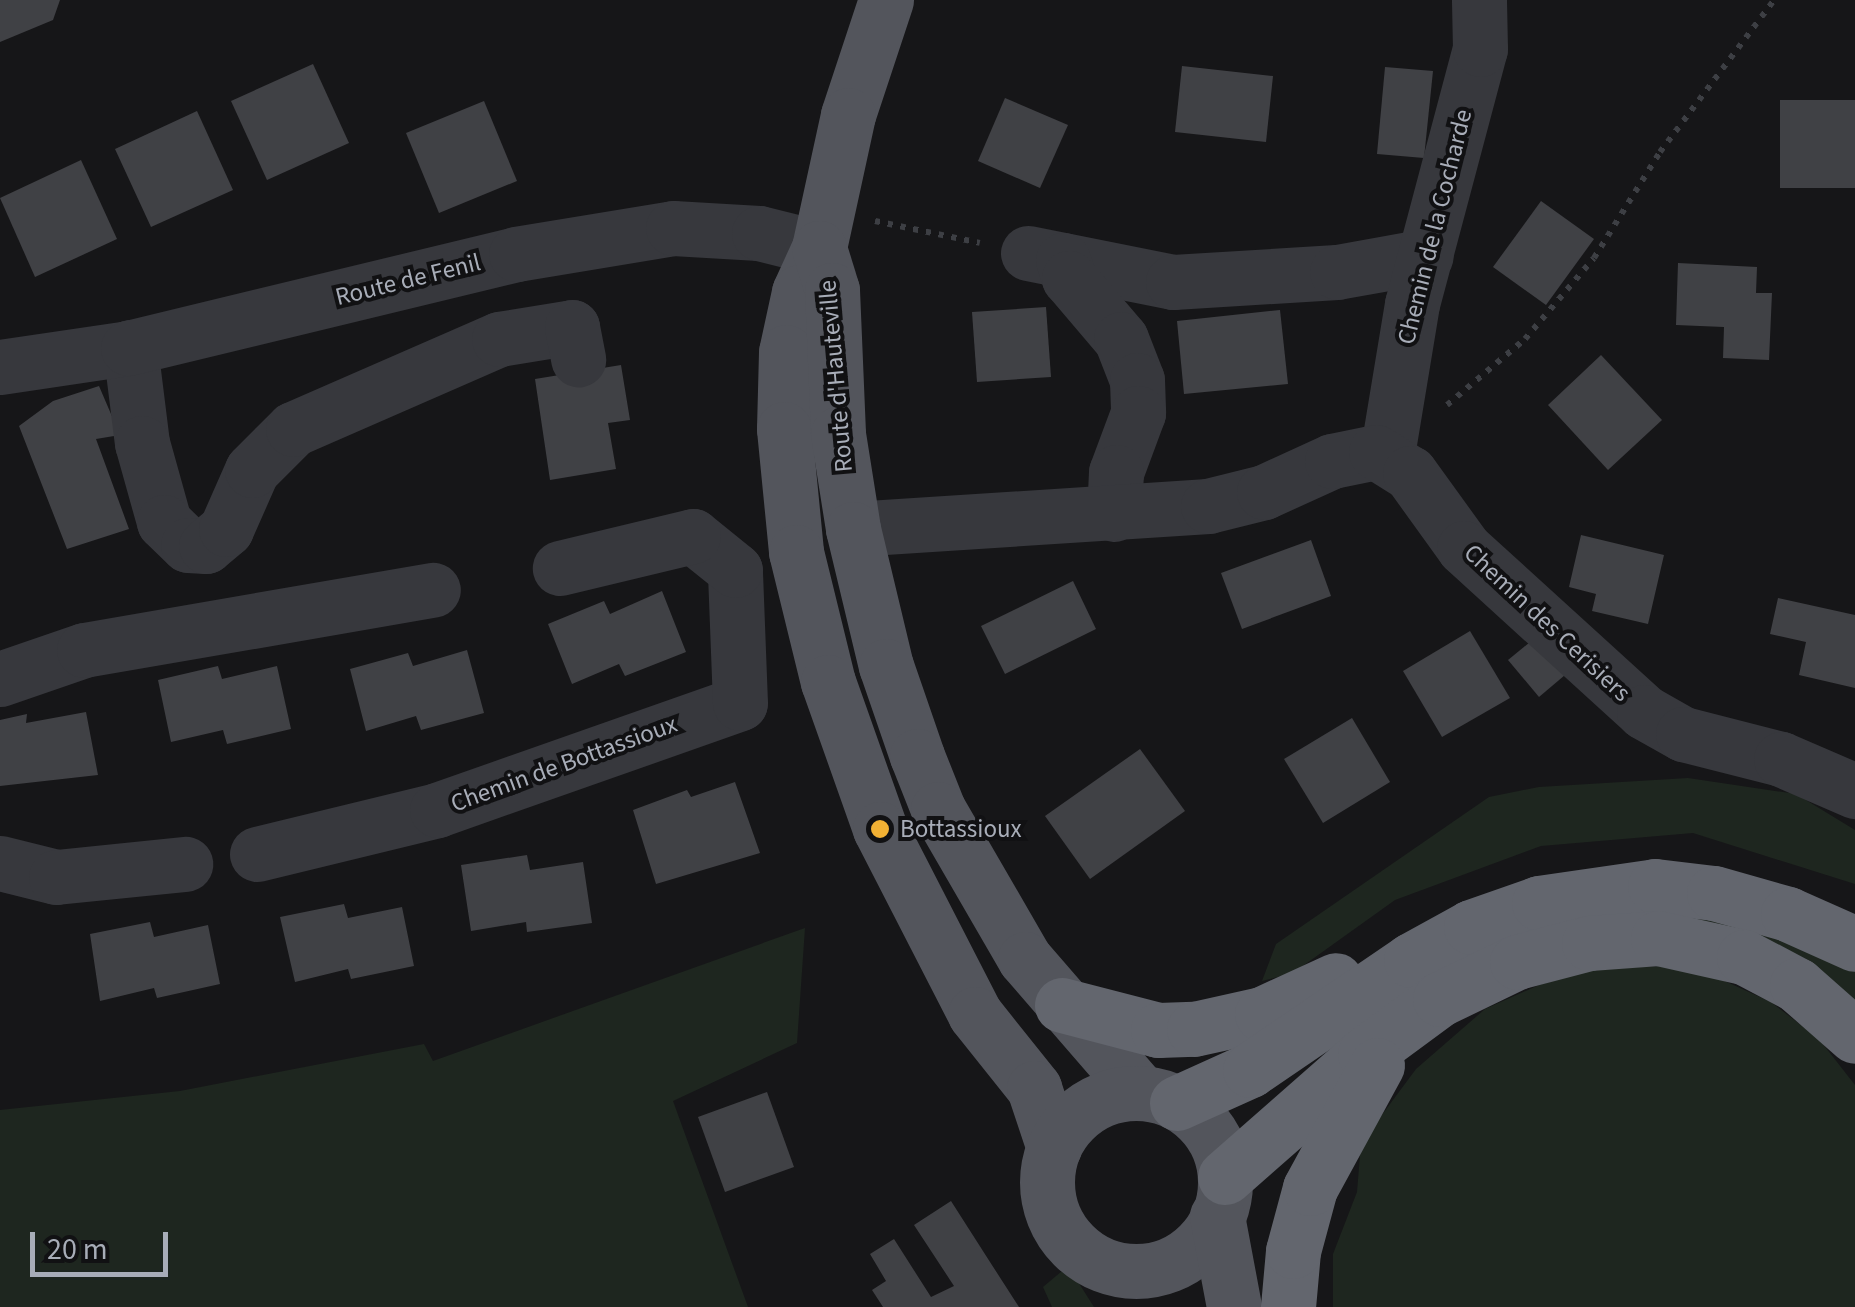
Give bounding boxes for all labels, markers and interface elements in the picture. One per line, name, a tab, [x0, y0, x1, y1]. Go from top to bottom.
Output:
street label: Chemin de la Cocharde	[1391, 106, 1479, 348]
street label: Route de Fenil	[332, 247, 484, 313]
street label: Route d'Hauteville	[813, 279, 859, 473]
street label: Chemin des Cerisiers	[1457, 538, 1637, 708]
street label: Chemin de Bottassioux	[447, 709, 681, 819]
place label: Bottassioux	[900, 814, 1022, 844]
marker: Bottassioux	[869, 818, 891, 840]
scale bar	[35, 1212, 172, 1274]
text: 20 m	[47, 1228, 108, 1271]

